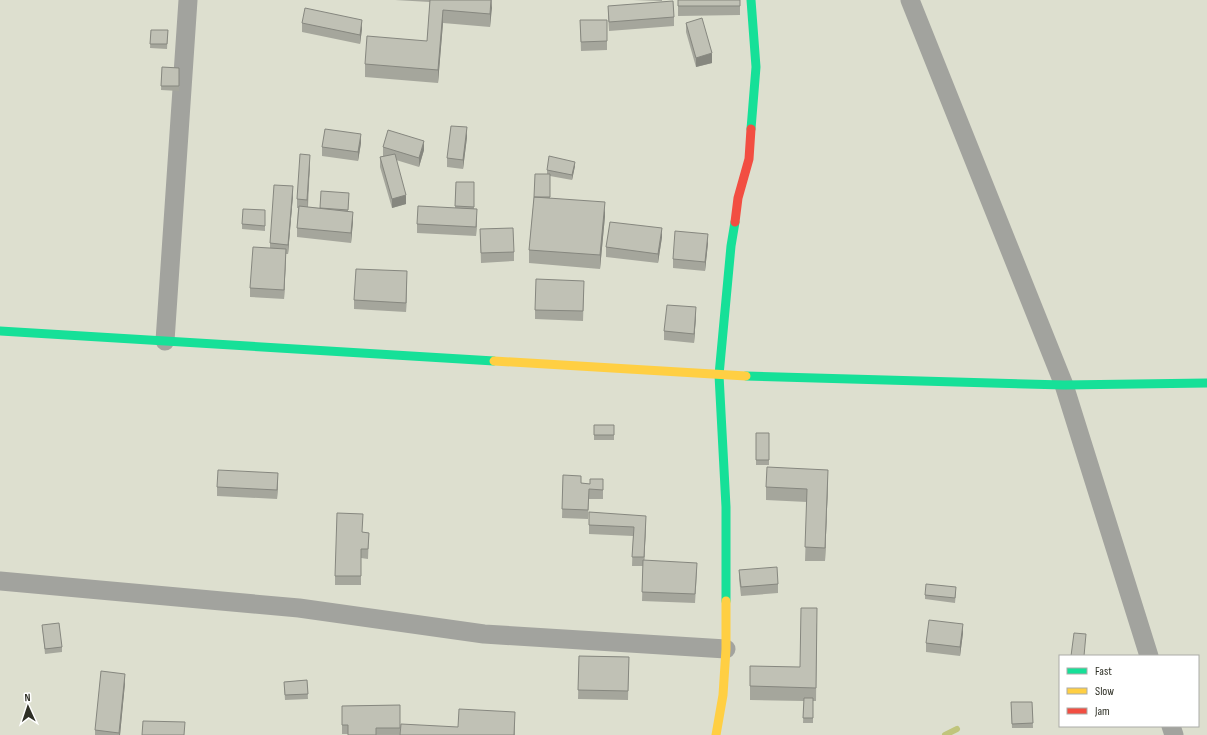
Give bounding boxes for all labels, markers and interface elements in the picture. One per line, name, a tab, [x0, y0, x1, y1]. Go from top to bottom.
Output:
legend	[1059, 655, 1199, 727]
text: Fast	[1095, 664, 1112, 679]
text: Slow	[1095, 684, 1114, 699]
north arrow	[8, 687, 48, 727]
text: N	[24, 691, 31, 704]
text: Jam	[1094, 704, 1110, 719]

